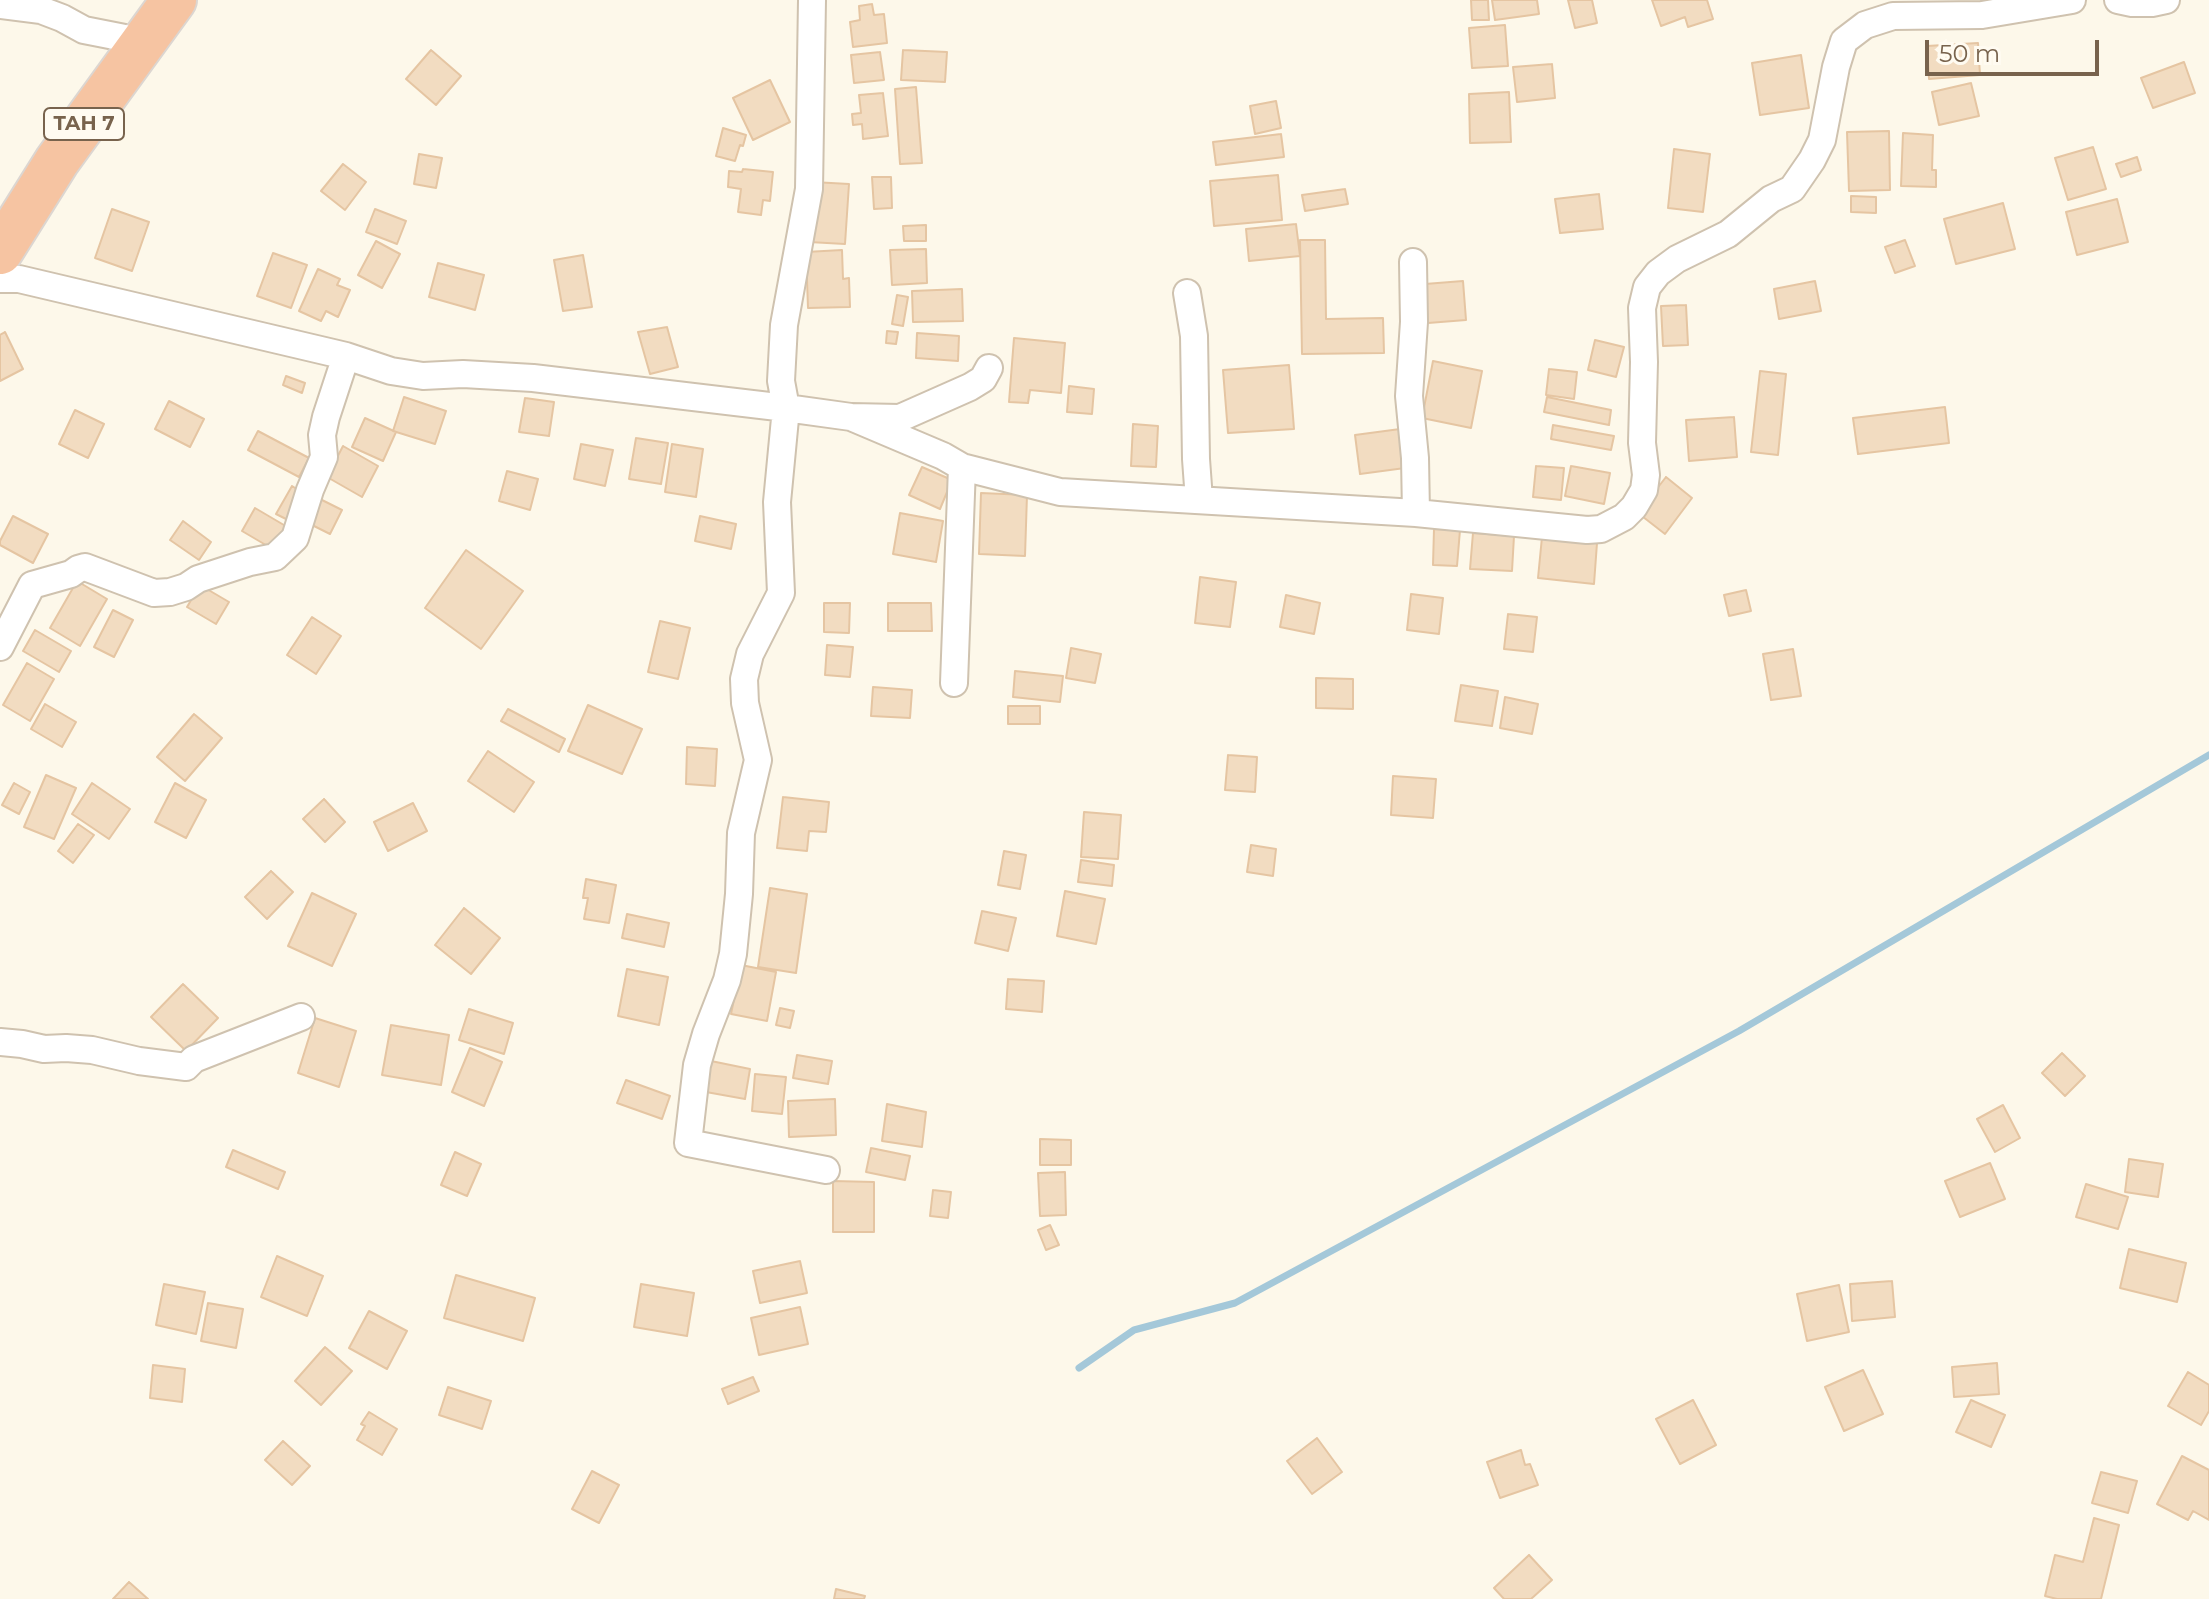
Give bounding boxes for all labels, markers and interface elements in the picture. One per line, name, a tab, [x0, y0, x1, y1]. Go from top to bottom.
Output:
scale bar	[1929, 24, 2103, 74]
text: 50 m	[1939, 39, 2000, 68]
road number: TAH 7	[44, 108, 124, 140]

